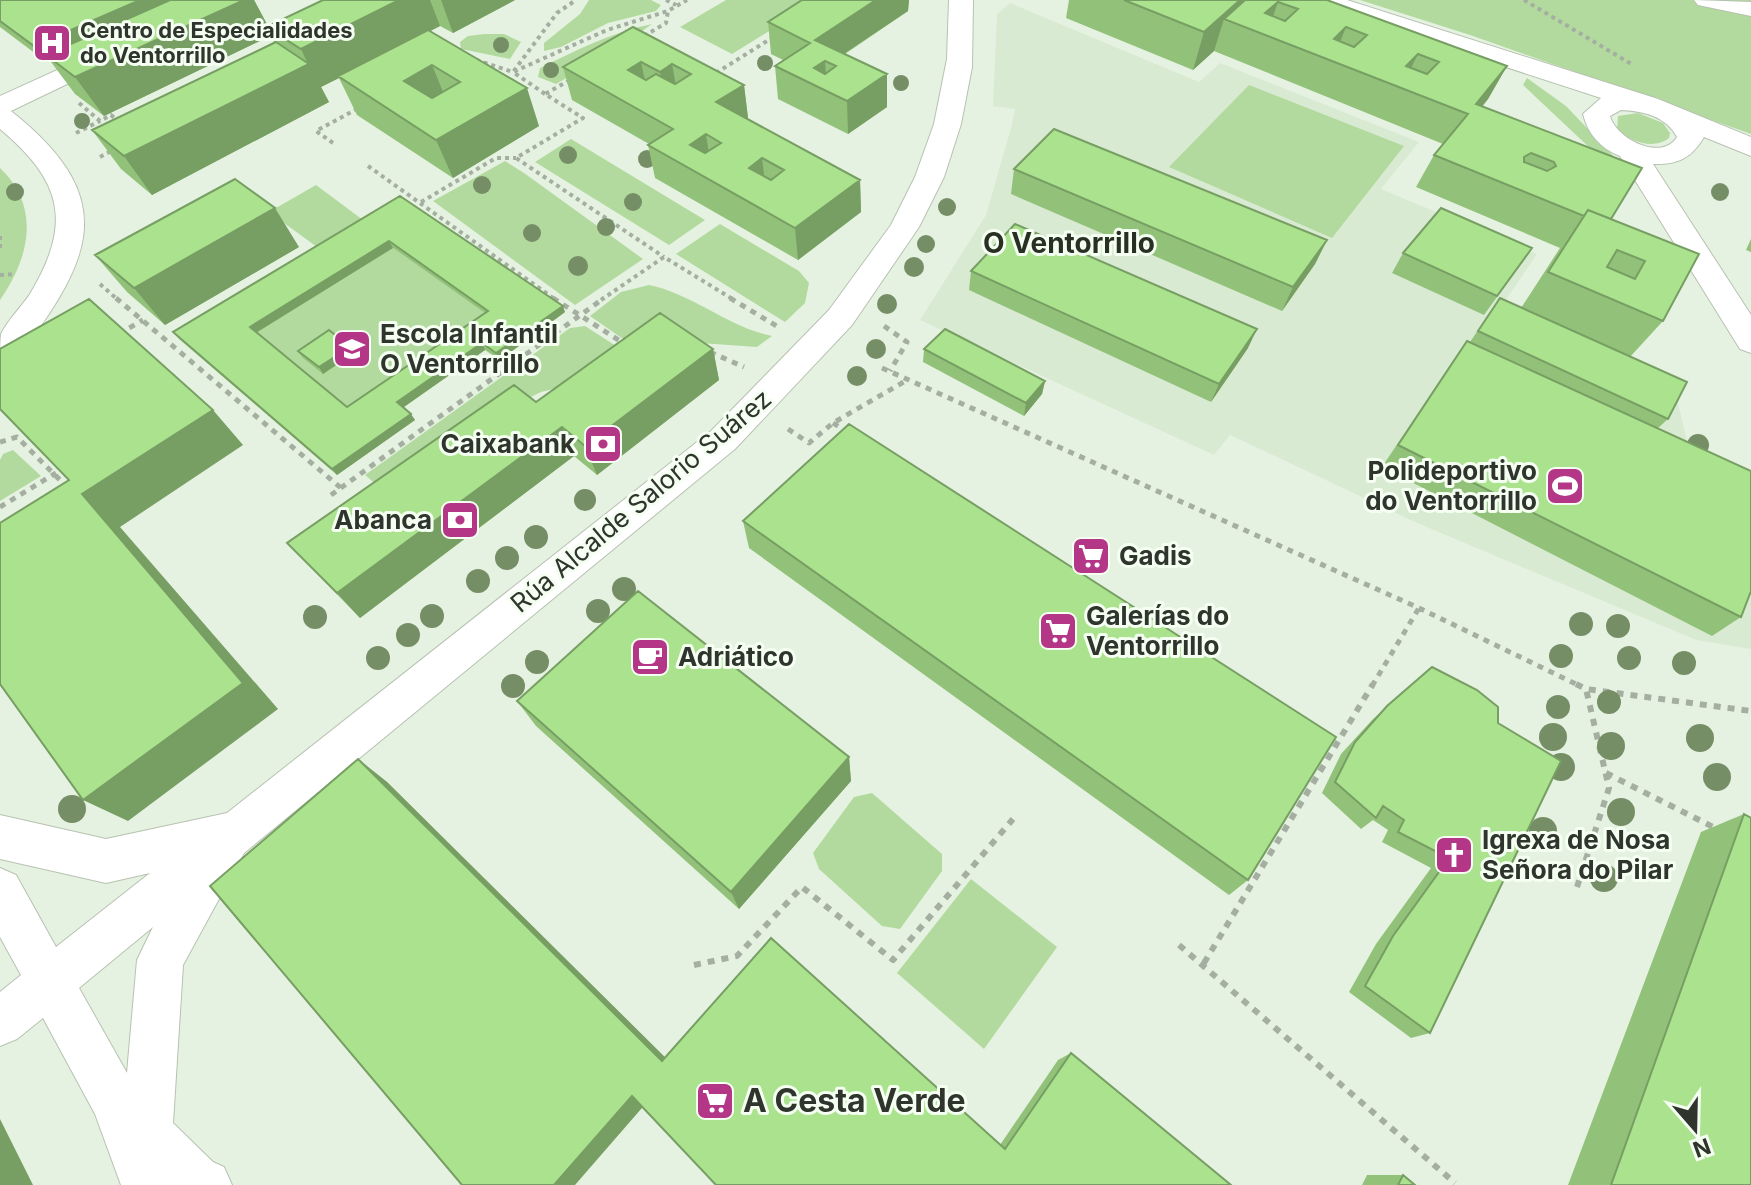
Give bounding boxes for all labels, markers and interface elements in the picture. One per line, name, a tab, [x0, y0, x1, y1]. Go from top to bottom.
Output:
place label: Centro de Especialidades do Ventorrillo	[80, 17, 353, 68]
hospital icon: Centro de Especialidades do Ventorrillo	[31, 22, 73, 64]
district label: O Ventorrillo	[983, 226, 1155, 260]
place label: Escola Infantil O Ventorrillo	[380, 318, 558, 379]
school or university icon: Escola Infantil O Ventorrillo	[331, 328, 373, 370]
street label: Rúa Alcalde Salorio Suárez	[504, 383, 777, 619]
bank icon: Caixabank	[582, 423, 624, 465]
place label: Caixabank	[440, 428, 575, 459]
place label: Polideportivo do Ventorrillo	[1365, 455, 1537, 516]
sports icon: Polideportivo do Ventorrillo	[1544, 465, 1586, 507]
bank icon: Abanca	[439, 499, 481, 541]
place label: Abanca	[334, 504, 432, 535]
supermarket icon: Gadis	[1070, 535, 1112, 577]
place label: Gadis	[1119, 540, 1192, 571]
place label: Galerías do Ventorrillo	[1086, 600, 1229, 661]
supermarket icon: Galerías do Ventorrillo	[1037, 610, 1079, 652]
cafe icon: Adriático	[629, 636, 671, 678]
place label: Adriático	[678, 641, 794, 672]
place label: Igrexa de Nosa Señora do Pilar	[1482, 824, 1674, 885]
church icon: Igrexa de Nosa Señora do Pilar	[1433, 834, 1475, 876]
supermarket icon: A Cesta Verde	[694, 1080, 736, 1122]
place label: A Cesta Verde	[743, 1081, 966, 1120]
north arrow	[1655, 1089, 1735, 1169]
text: N	[1690, 1133, 1714, 1163]

